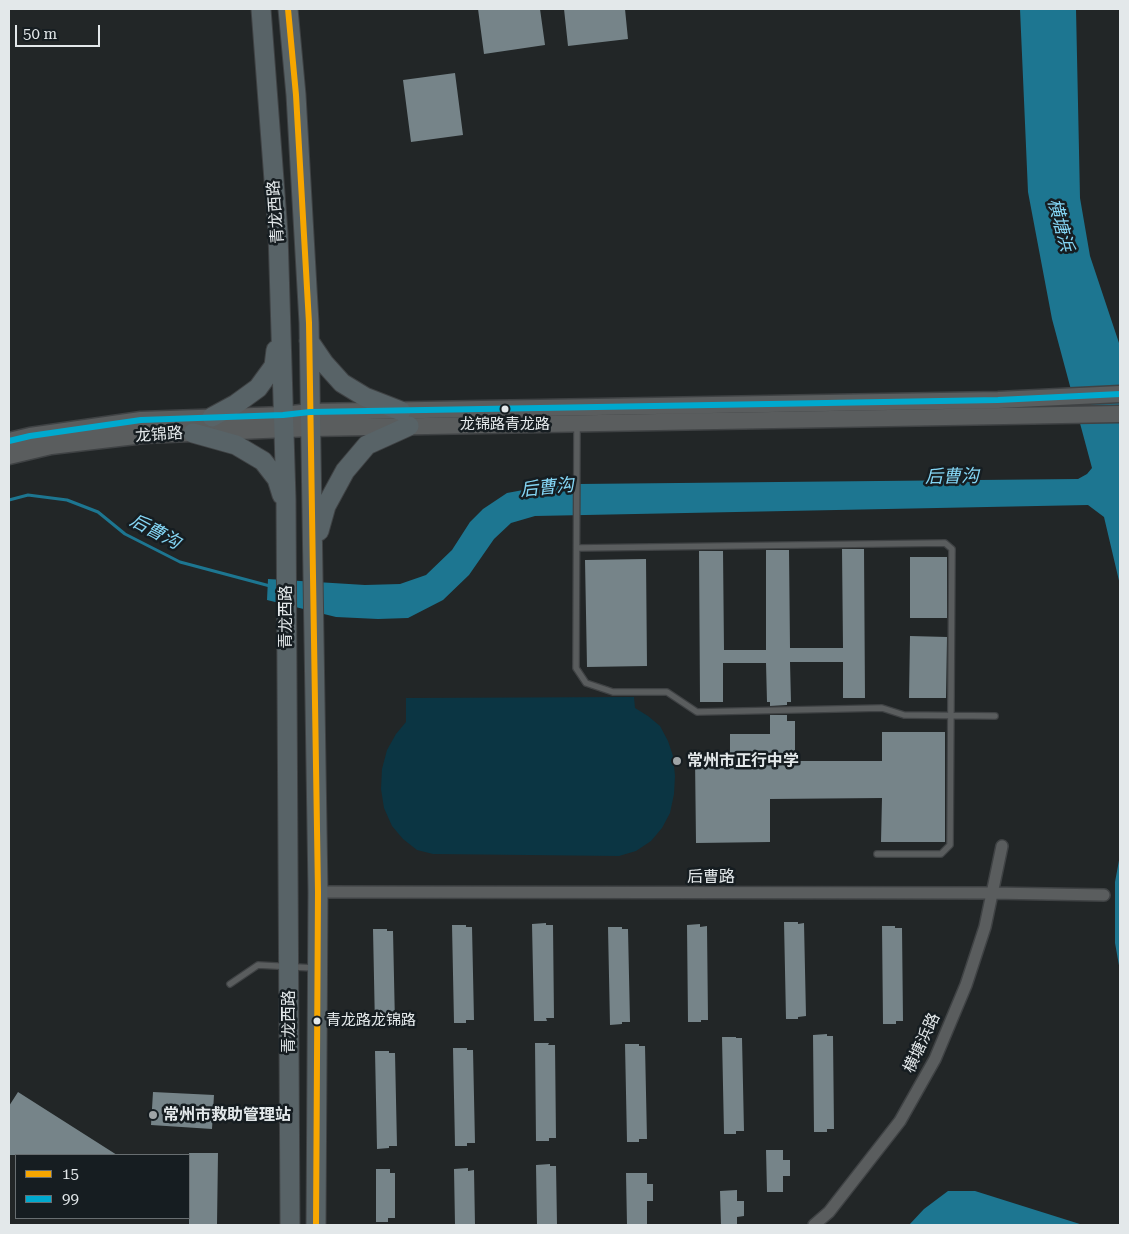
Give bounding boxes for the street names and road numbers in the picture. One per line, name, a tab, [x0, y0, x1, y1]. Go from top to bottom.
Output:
street label: 青龙西路	[264, 179, 288, 245]
street label: 龙锦路	[134, 424, 184, 446]
street label: 青龙西路	[276, 585, 296, 649]
street label: 后曹路	[687, 867, 735, 887]
street label: 青龙西路	[279, 990, 299, 1054]
street label: 横塘浜路	[900, 1010, 944, 1076]

